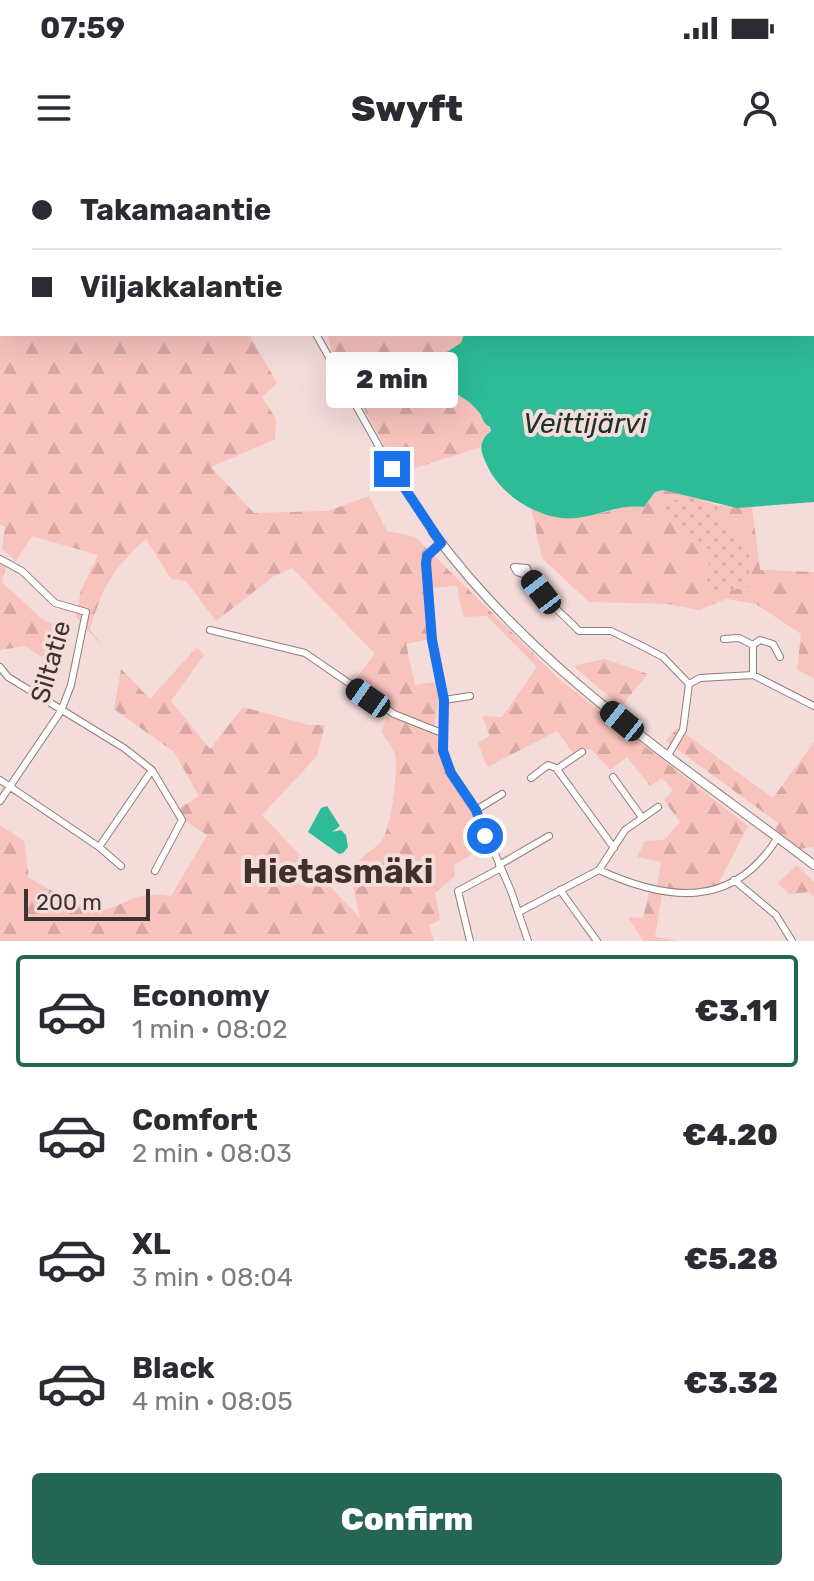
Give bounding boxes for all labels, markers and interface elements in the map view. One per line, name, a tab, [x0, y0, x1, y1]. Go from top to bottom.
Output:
text: 07:59	[40, 10, 125, 46]
icon: menu	[32, 86, 76, 130]
icon: person	[738, 86, 782, 130]
text: Swyft	[351, 87, 463, 130]
text: Takamaantie	[80, 192, 271, 228]
text: Viljakkalantie	[80, 269, 283, 305]
callout: 2 min	[326, 353, 458, 409]
text: 2 min	[356, 364, 428, 395]
water label: Veittijärvi	[523, 407, 648, 440]
route end	[374, 451, 410, 487]
car	[517, 566, 565, 618]
street label: Siltatie	[24, 617, 78, 707]
car	[341, 674, 395, 722]
car	[596, 697, 648, 745]
route start	[467, 818, 503, 854]
district label: Hietasmäki	[243, 851, 433, 892]
scale bar	[24, 885, 150, 921]
text: 200 m	[36, 889, 102, 916]
icon: car	[36, 975, 108, 1047]
text: Economy	[132, 978, 270, 1014]
text: €3.11	[695, 993, 778, 1029]
text: 1 min · 08:02	[132, 1014, 287, 1045]
icon: car	[36, 1099, 108, 1171]
text: Comfort	[132, 1102, 258, 1138]
text: €4.20	[683, 1117, 778, 1153]
text: 2 min · 08:03	[132, 1138, 292, 1169]
icon: car	[36, 1223, 108, 1295]
text: XL	[132, 1226, 171, 1262]
text: €5.28	[684, 1241, 778, 1277]
text: 3 min · 08:04	[132, 1262, 293, 1293]
icon: car	[36, 1347, 108, 1419]
text: Black	[132, 1350, 215, 1386]
text: €3.32	[684, 1365, 778, 1401]
text: 4 min · 08:05	[132, 1386, 293, 1417]
button: Confirm	[32, 1473, 782, 1565]

